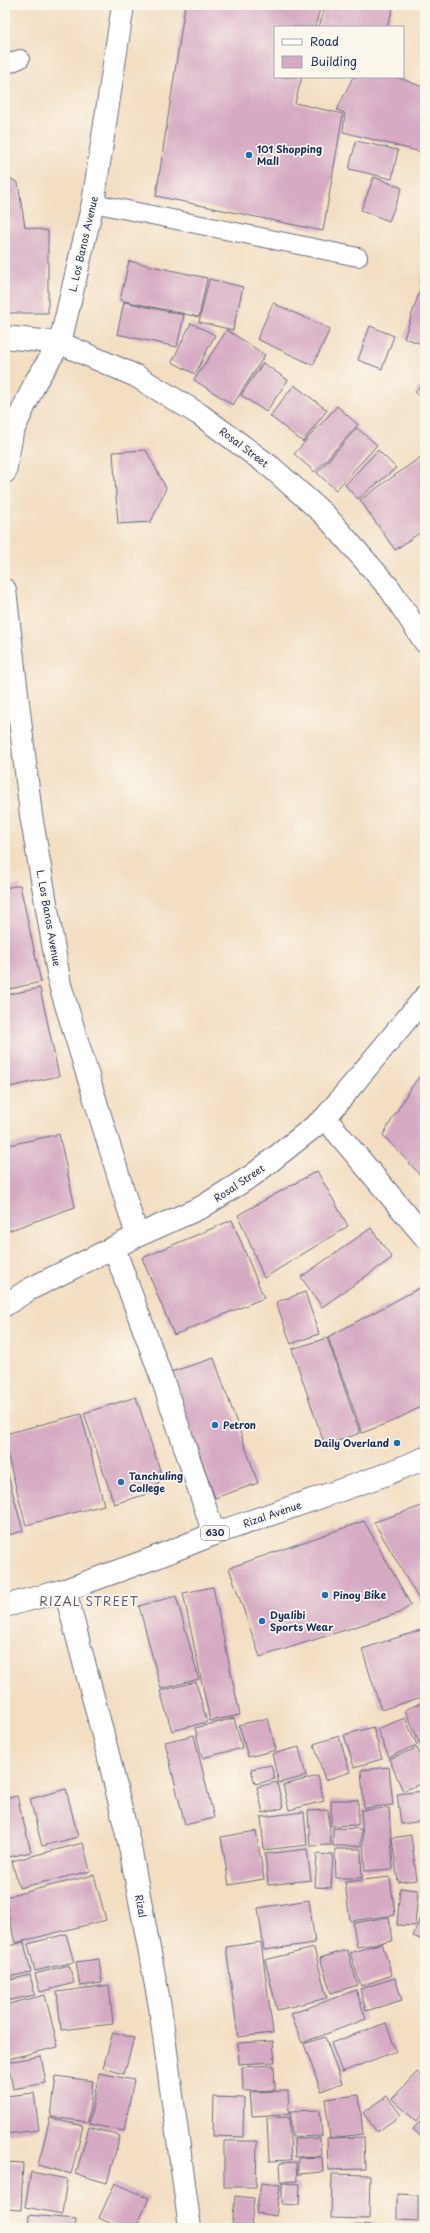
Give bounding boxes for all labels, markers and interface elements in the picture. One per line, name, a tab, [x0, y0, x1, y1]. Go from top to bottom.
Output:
legend	[274, 26, 404, 78]
text: Road	[310, 32, 339, 50]
text: Building	[310, 52, 357, 70]
place label: 101 Shopping Mall	[257, 141, 322, 168]
marker: 101 Shopping Mall	[244, 150, 254, 160]
street label: L. Los Banos Avenue	[64, 194, 101, 293]
street label: Rosal Street	[217, 423, 272, 470]
street label: L. Los Banos Avenue	[34, 868, 65, 968]
street label: Rosal Street	[210, 1160, 267, 1205]
place label: Petron	[223, 1417, 256, 1432]
marker: Petron	[210, 1420, 220, 1430]
place label: Daily Overland	[314, 1435, 389, 1451]
marker: Daily Overland	[392, 1438, 402, 1448]
place label: Tanchuling College	[129, 1468, 183, 1495]
marker: Tanchuling College	[116, 1477, 126, 1487]
street label: Rizal Avenue	[241, 1496, 304, 1531]
road number: 630	[201, 1526, 229, 1540]
place label: Pinoy Bike	[333, 1587, 387, 1602]
marker: Pinoy Bike	[320, 1590, 330, 1600]
district label: RIZAL STREET	[39, 1592, 139, 1610]
place label: Dyalibi Sports Wear	[270, 1607, 334, 1634]
marker: Dyalibi Sports Wear	[257, 1616, 267, 1626]
street label: Rizal	[132, 1893, 151, 1919]

